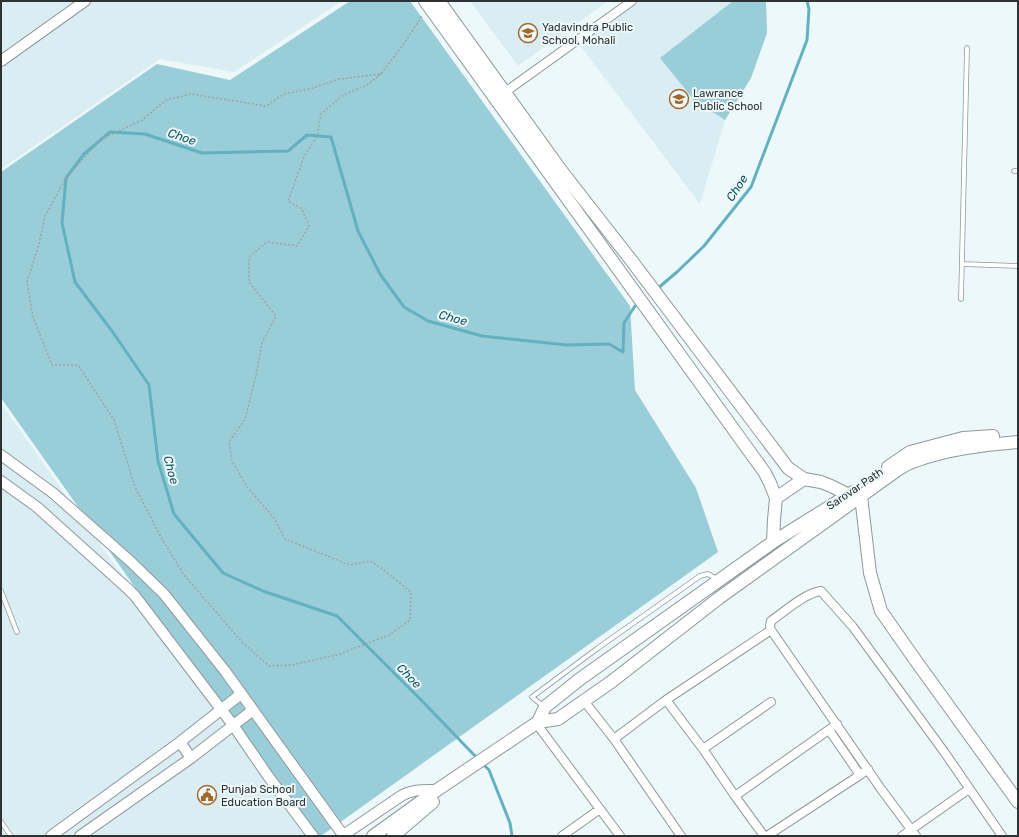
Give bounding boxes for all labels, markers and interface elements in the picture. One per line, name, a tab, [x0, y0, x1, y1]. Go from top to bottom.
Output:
place label: Yadavindra Public School, Mohali	[542, 21, 633, 47]
school or university icon: Yadavindra Public School, Mohali	[517, 22, 539, 44]
place label: Lawrance Public School	[693, 87, 762, 113]
school or university icon: Lawrance Public School	[668, 88, 690, 110]
water label: Choe	[166, 126, 198, 148]
water label: Choe	[723, 172, 751, 204]
water label: Choe	[437, 308, 469, 329]
water label: Choe	[161, 454, 182, 486]
street label: Sarovar Path	[824, 465, 886, 513]
water label: Choe	[394, 661, 424, 691]
place label: Punjab School Education Board	[221, 783, 306, 809]
public building icon: Punjab School Education Board	[196, 784, 218, 806]

